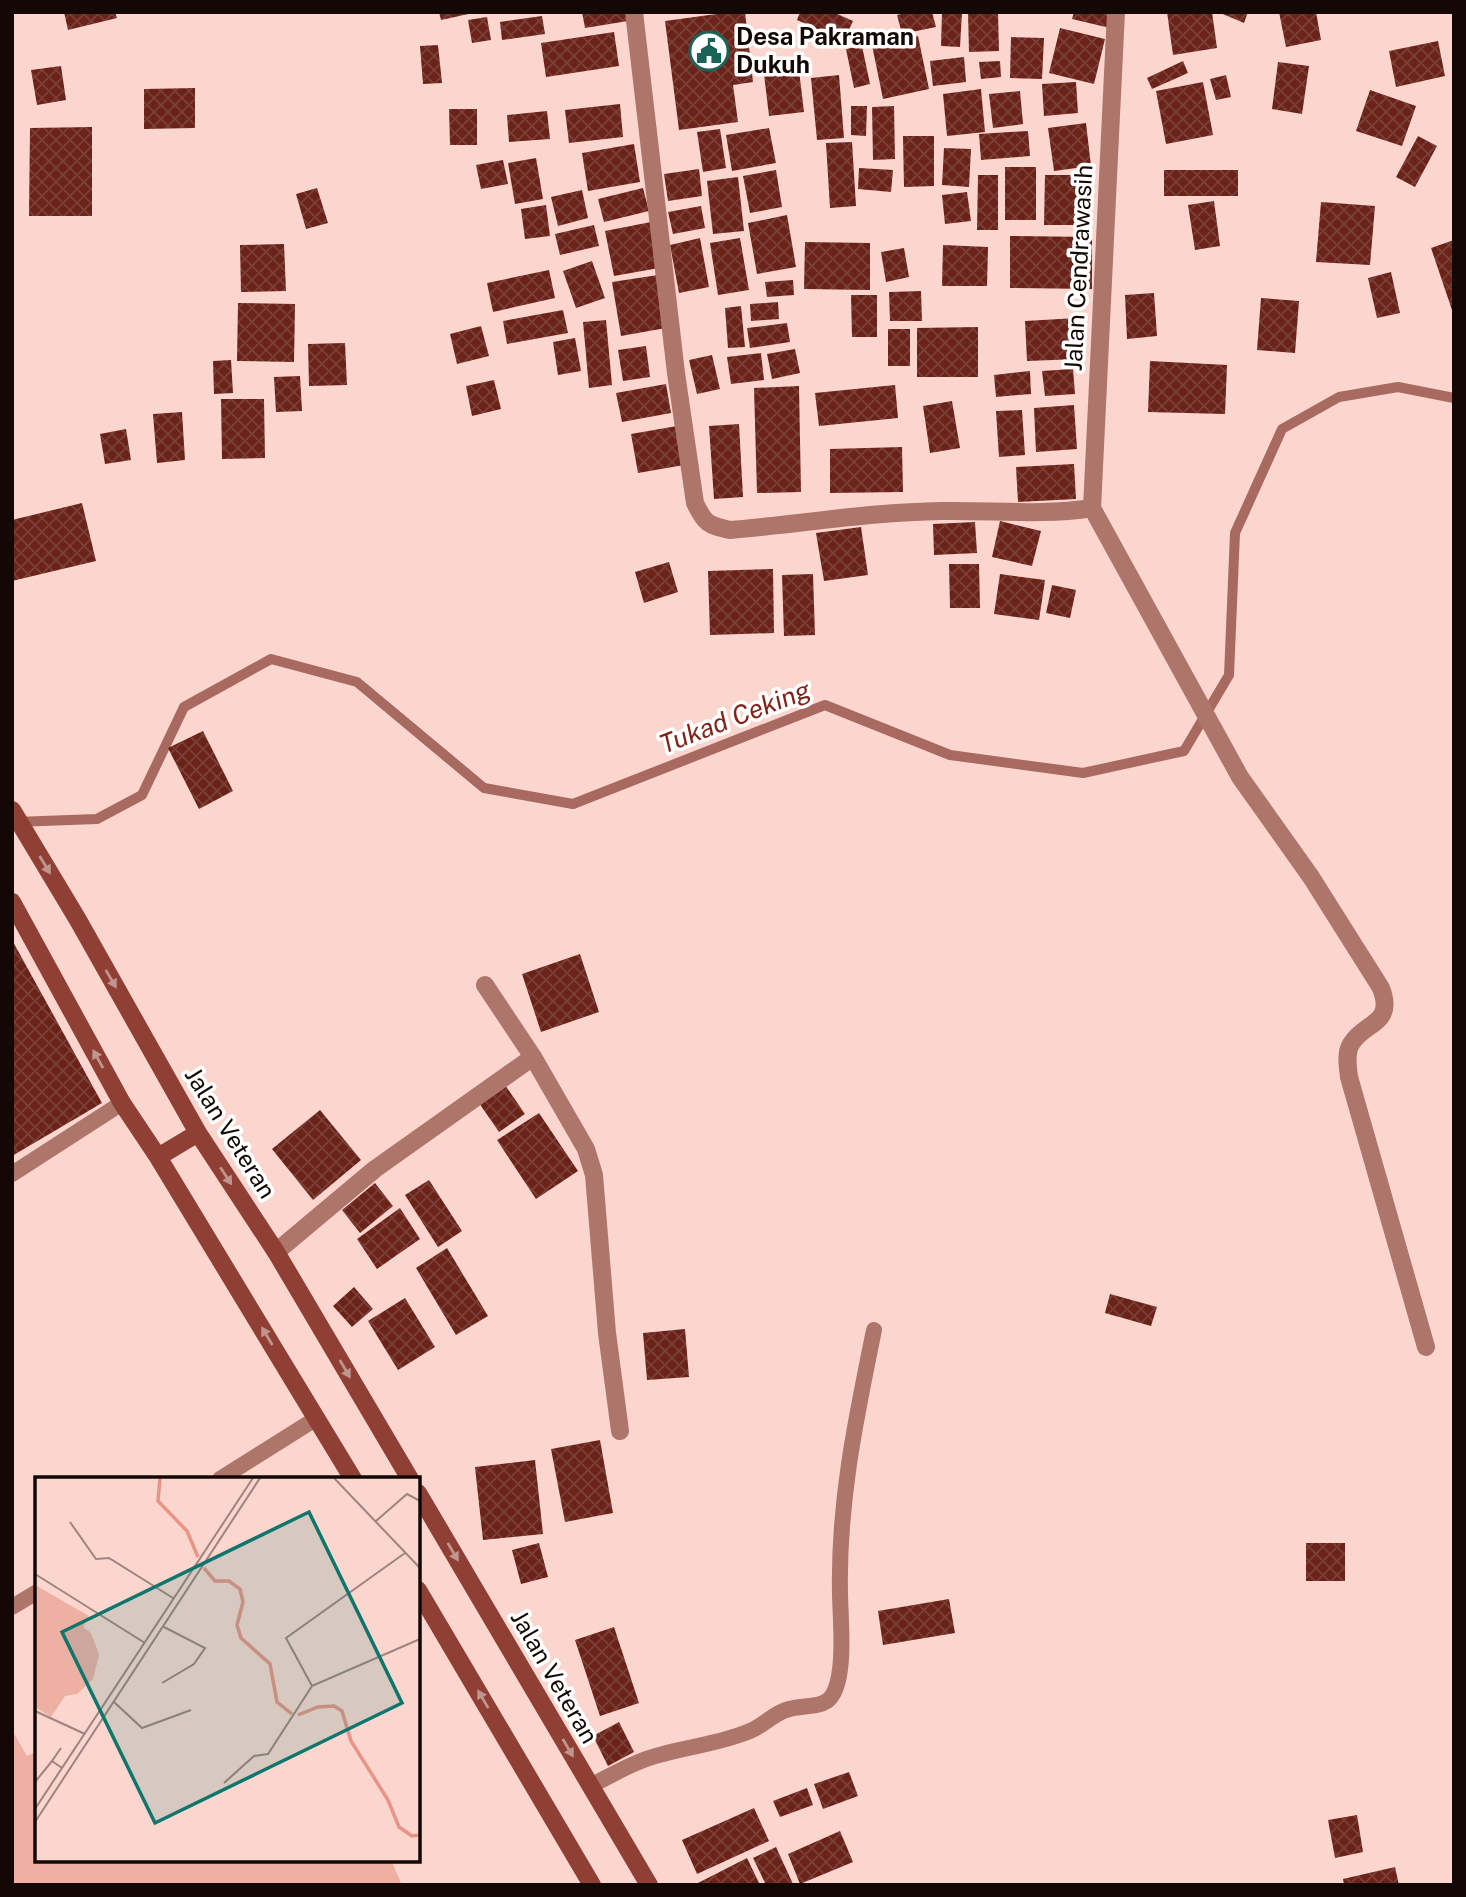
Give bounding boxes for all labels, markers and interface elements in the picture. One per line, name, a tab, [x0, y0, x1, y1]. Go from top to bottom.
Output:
place label: Desa Pakraman Dukuh	[736, 22, 914, 78]
public building icon: Desa Pakraman Dukuh	[688, 30, 730, 72]
street label: Jalan Cendrawasih	[1059, 164, 1097, 372]
water label: Tukad Ceking	[655, 673, 815, 759]
one-way arrow	[39, 855, 51, 874]
one-way arrow	[105, 970, 117, 989]
one-way arrow	[92, 1048, 104, 1068]
street label: Jalan Veteran	[180, 1062, 282, 1203]
one-way arrow	[219, 1166, 232, 1185]
one-way arrow	[261, 1327, 273, 1346]
one-way arrow	[339, 1360, 352, 1379]
inset map	[35, 1477, 420, 1862]
one-way arrow	[447, 1543, 459, 1562]
street label: Jalan Veteran	[506, 1605, 604, 1748]
one-way arrow	[476, 1690, 489, 1709]
one-way arrow	[562, 1739, 574, 1758]

